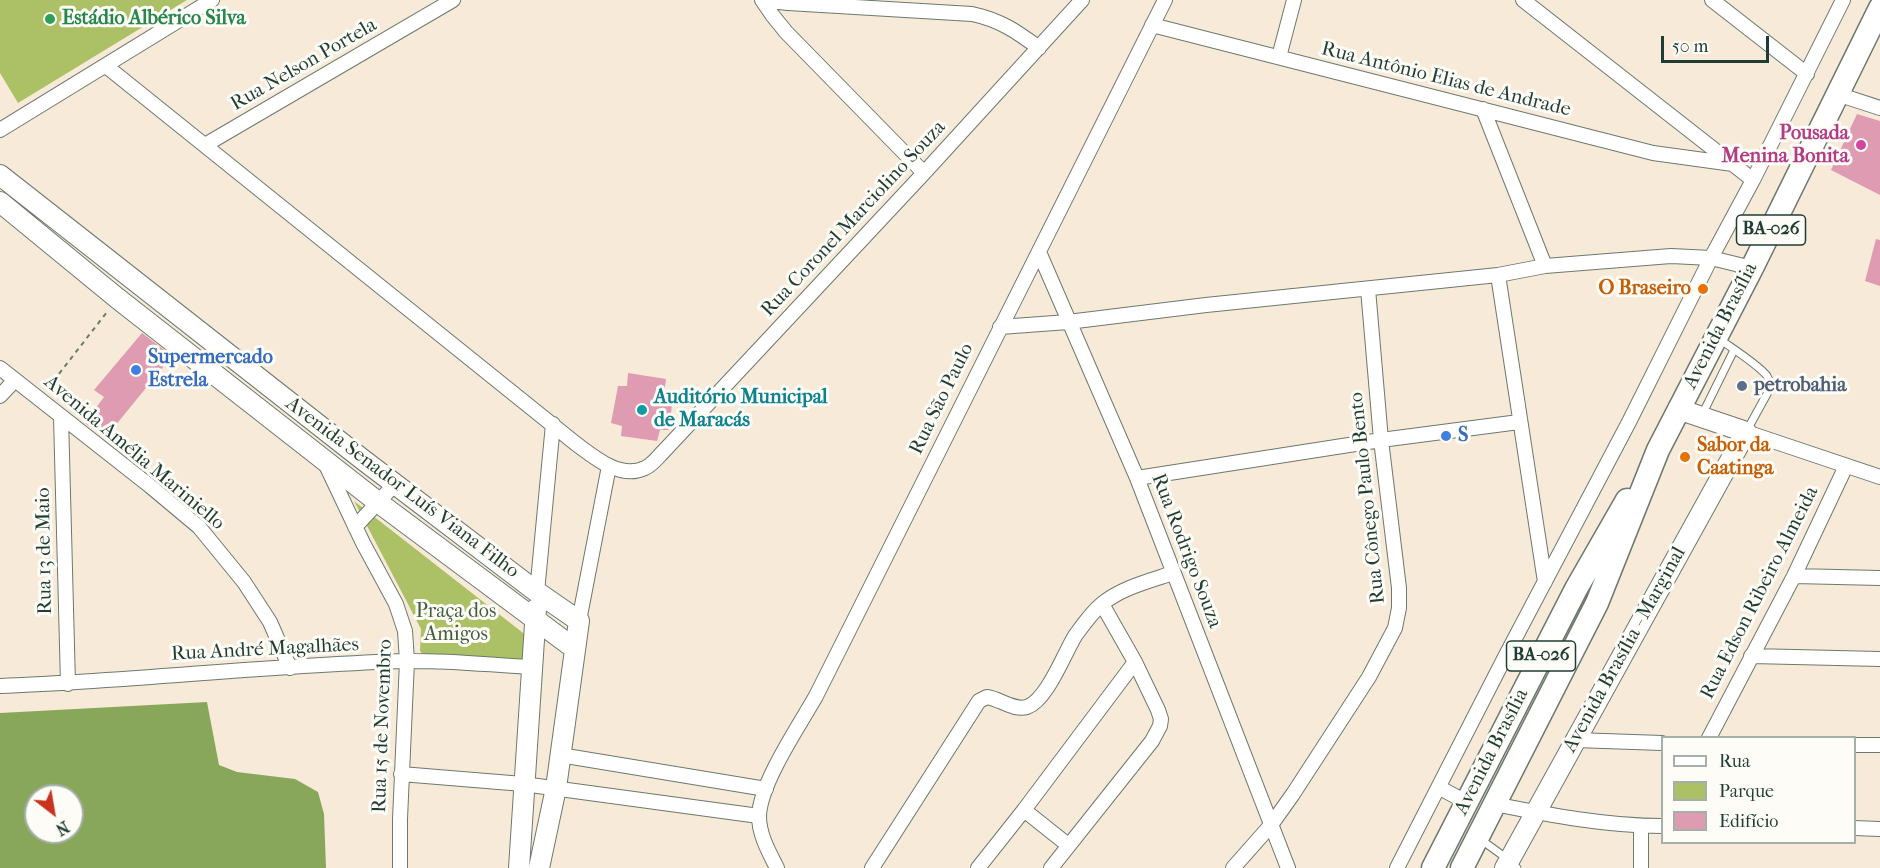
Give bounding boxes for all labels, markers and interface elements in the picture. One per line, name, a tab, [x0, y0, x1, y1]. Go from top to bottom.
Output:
place label: Estádio Albérico Silva	[62, 7, 246, 31]
marker: Estádio Albérico Silva	[43, 12, 57, 26]
street label: Rua Nelson Portela	[227, 13, 381, 117]
scale bar	[1664, 24, 1772, 62]
text: 50 m	[1672, 36, 1708, 57]
street label: Rua Antônio Elias de Andrade	[1319, 37, 1573, 123]
street label: Rua Coronel Marciolino Souza	[757, 116, 951, 322]
place label: Pousada Menina Bonita	[1722, 122, 1849, 169]
marker: Pousada Menina Bonita	[1854, 138, 1868, 152]
road number: BA-026	[1736, 215, 1806, 245]
street label: Avenida Brasília	[1679, 259, 1763, 393]
place label: O Braseiro	[1598, 277, 1691, 301]
marker: O Braseiro	[1696, 282, 1710, 296]
street label: Rua São Paulo	[905, 339, 979, 459]
place label: Supermercado Estrela	[148, 346, 273, 393]
marker: Supermercado Estrela	[129, 363, 143, 377]
street label: Avenida Amélia Mariniello	[39, 370, 229, 536]
place label: petrobahia	[1754, 374, 1846, 398]
marker: petrobahia	[1735, 379, 1749, 393]
place label: Auditório Municipal de Maracás	[654, 386, 828, 433]
street label: Rua Cônego Paulo Bento	[1345, 391, 1391, 605]
street label: Avenida Senador Luís Viana Filho	[280, 392, 524, 584]
marker: Auditório Municipal de Maracás	[635, 403, 649, 417]
place label: S	[1458, 424, 1468, 448]
marker: S	[1439, 429, 1453, 443]
place label: Sabor da Caatinga	[1697, 434, 1774, 481]
marker: Sabor da Caatinga	[1678, 450, 1692, 464]
street label: Rua Rodrigo Souza	[1146, 470, 1226, 632]
street label: Rua Edson Ribeiro Almeida	[1696, 483, 1824, 703]
street label: Rua 13 de Maio	[32, 487, 58, 615]
street label: Avenida Brasília - Marginal	[1558, 543, 1692, 757]
park label: Praça dos Amigos	[416, 600, 496, 647]
street label: Rua André Magalhães	[171, 633, 359, 667]
street label: Rua 15 de Novembro	[368, 639, 398, 813]
road number: BA-026	[1506, 641, 1576, 671]
street label: Avenida Brasília	[1450, 685, 1534, 819]
legend	[1661, 736, 1856, 844]
text: Rua	[1719, 751, 1750, 772]
text: Parque	[1719, 781, 1774, 802]
north arrow	[24, 784, 84, 844]
text: Edifício	[1719, 811, 1778, 832]
text: N	[52, 817, 73, 839]

